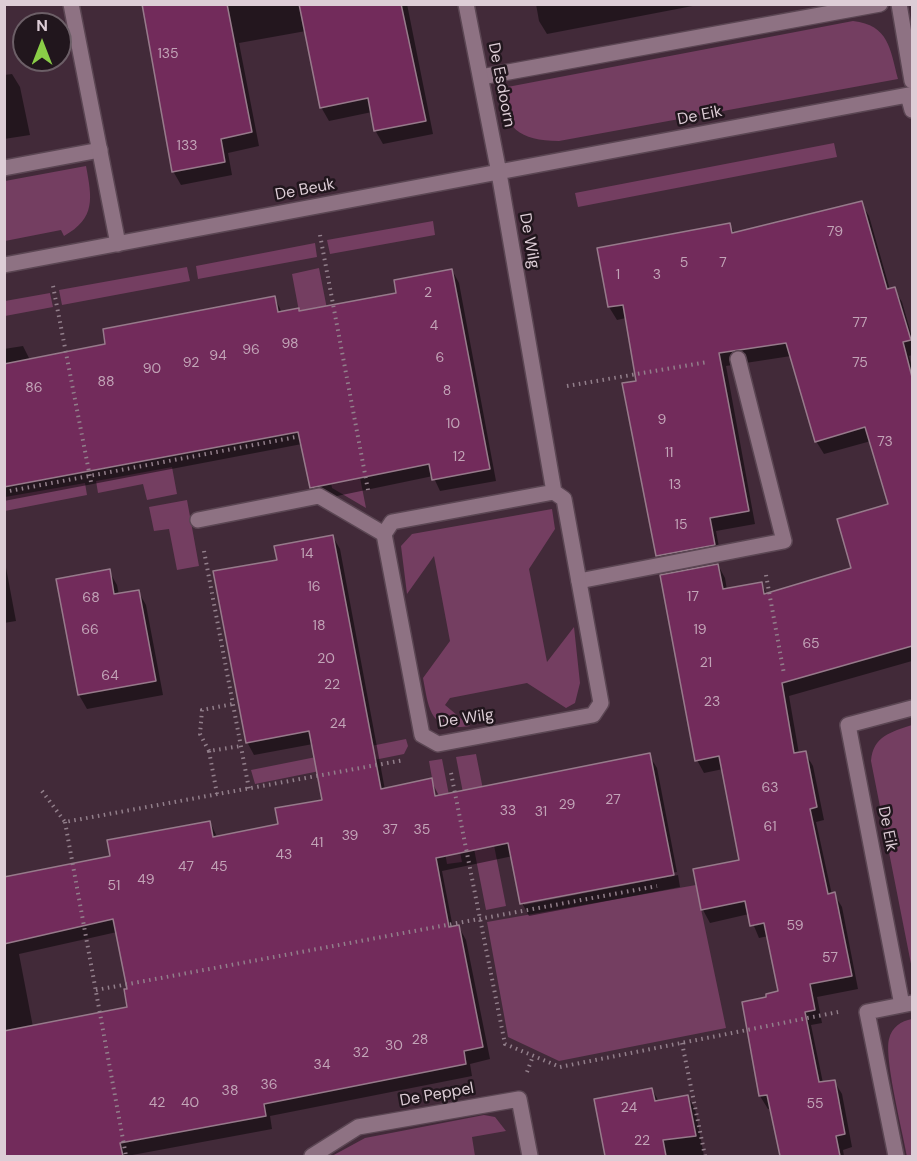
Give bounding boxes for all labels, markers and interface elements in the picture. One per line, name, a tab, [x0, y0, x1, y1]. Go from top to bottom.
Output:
north arrow	[12, 12, 72, 72]
text: N	[36, 15, 48, 36]
street label: De Esdoorn	[483, 41, 519, 129]
house number: 135	[157, 46, 179, 62]
street label: De Eik	[676, 102, 724, 130]
house number: 133	[177, 138, 197, 154]
street label: De Beuk	[274, 175, 336, 205]
street label: De Wilg	[515, 212, 543, 270]
house number: 79	[827, 224, 843, 240]
house number: 5	[680, 255, 688, 271]
house number: 7	[719, 255, 727, 271]
house number: 1	[616, 267, 620, 283]
house number: 3	[653, 267, 661, 283]
house number: 2	[424, 285, 432, 301]
house number: 77	[853, 315, 867, 331]
house number: 4	[430, 318, 438, 334]
house number: 98	[281, 336, 299, 352]
house number: 96	[242, 342, 260, 358]
house number: 94	[209, 348, 227, 364]
house number: 6	[436, 350, 444, 366]
house number: 92	[183, 355, 199, 371]
house number: 75	[852, 355, 868, 371]
house number: 90	[143, 361, 161, 377]
house number: 88	[97, 374, 115, 390]
house number: 86	[25, 380, 43, 396]
house number: 8	[443, 383, 451, 399]
house number: 9	[658, 412, 666, 428]
house number: 10	[446, 416, 460, 432]
house number: 73	[877, 434, 893, 450]
house number: 11	[665, 445, 673, 461]
house number: 12	[453, 449, 465, 465]
house number: 13	[669, 477, 681, 493]
house number: 15	[675, 517, 687, 533]
house number: 14	[301, 546, 313, 562]
house number: 16	[307, 579, 321, 595]
house number: 17	[687, 589, 699, 605]
house number: 68	[82, 590, 100, 606]
house number: 18	[313, 618, 325, 634]
house number: 66	[81, 622, 99, 638]
house number: 19	[693, 622, 707, 638]
house number: 65	[802, 636, 820, 652]
house number: 20	[317, 651, 335, 667]
house number: 21	[700, 655, 712, 671]
house number: 64	[101, 668, 119, 684]
house number: 22	[324, 677, 340, 693]
house number: 23	[704, 694, 720, 710]
street label: De Wilg	[437, 706, 495, 732]
house number: 24	[330, 716, 346, 732]
house number: 63	[761, 780, 779, 796]
house number: 27	[605, 792, 621, 808]
house number: 29	[559, 797, 575, 813]
house number: 33	[500, 803, 516, 819]
house number: 31	[535, 804, 547, 820]
street label: De Eik	[873, 805, 901, 853]
house number: 61	[763, 819, 777, 835]
house number: 37	[382, 822, 398, 838]
house number: 35	[414, 822, 430, 838]
house number: 39	[342, 828, 358, 844]
house number: 41	[311, 835, 323, 851]
house number: 43	[276, 847, 292, 863]
house number: 47	[178, 859, 194, 875]
house number: 45	[210, 859, 228, 875]
house number: 49	[137, 872, 155, 888]
house number: 51	[108, 878, 120, 894]
house number: 59	[787, 918, 803, 934]
house number: 57	[822, 950, 838, 966]
house number: 28	[412, 1032, 428, 1048]
house number: 30	[385, 1038, 403, 1054]
house number: 32	[353, 1045, 369, 1061]
house number: 34	[314, 1057, 330, 1073]
house number: 36	[260, 1077, 278, 1093]
street label: De Peppel	[398, 1079, 476, 1111]
house number: 38	[222, 1083, 238, 1099]
house number: 42	[149, 1095, 165, 1111]
house number: 40	[181, 1095, 199, 1111]
house number: 55	[806, 1096, 824, 1112]
house number: 24	[621, 1100, 637, 1116]
house number: 22	[634, 1133, 650, 1149]

